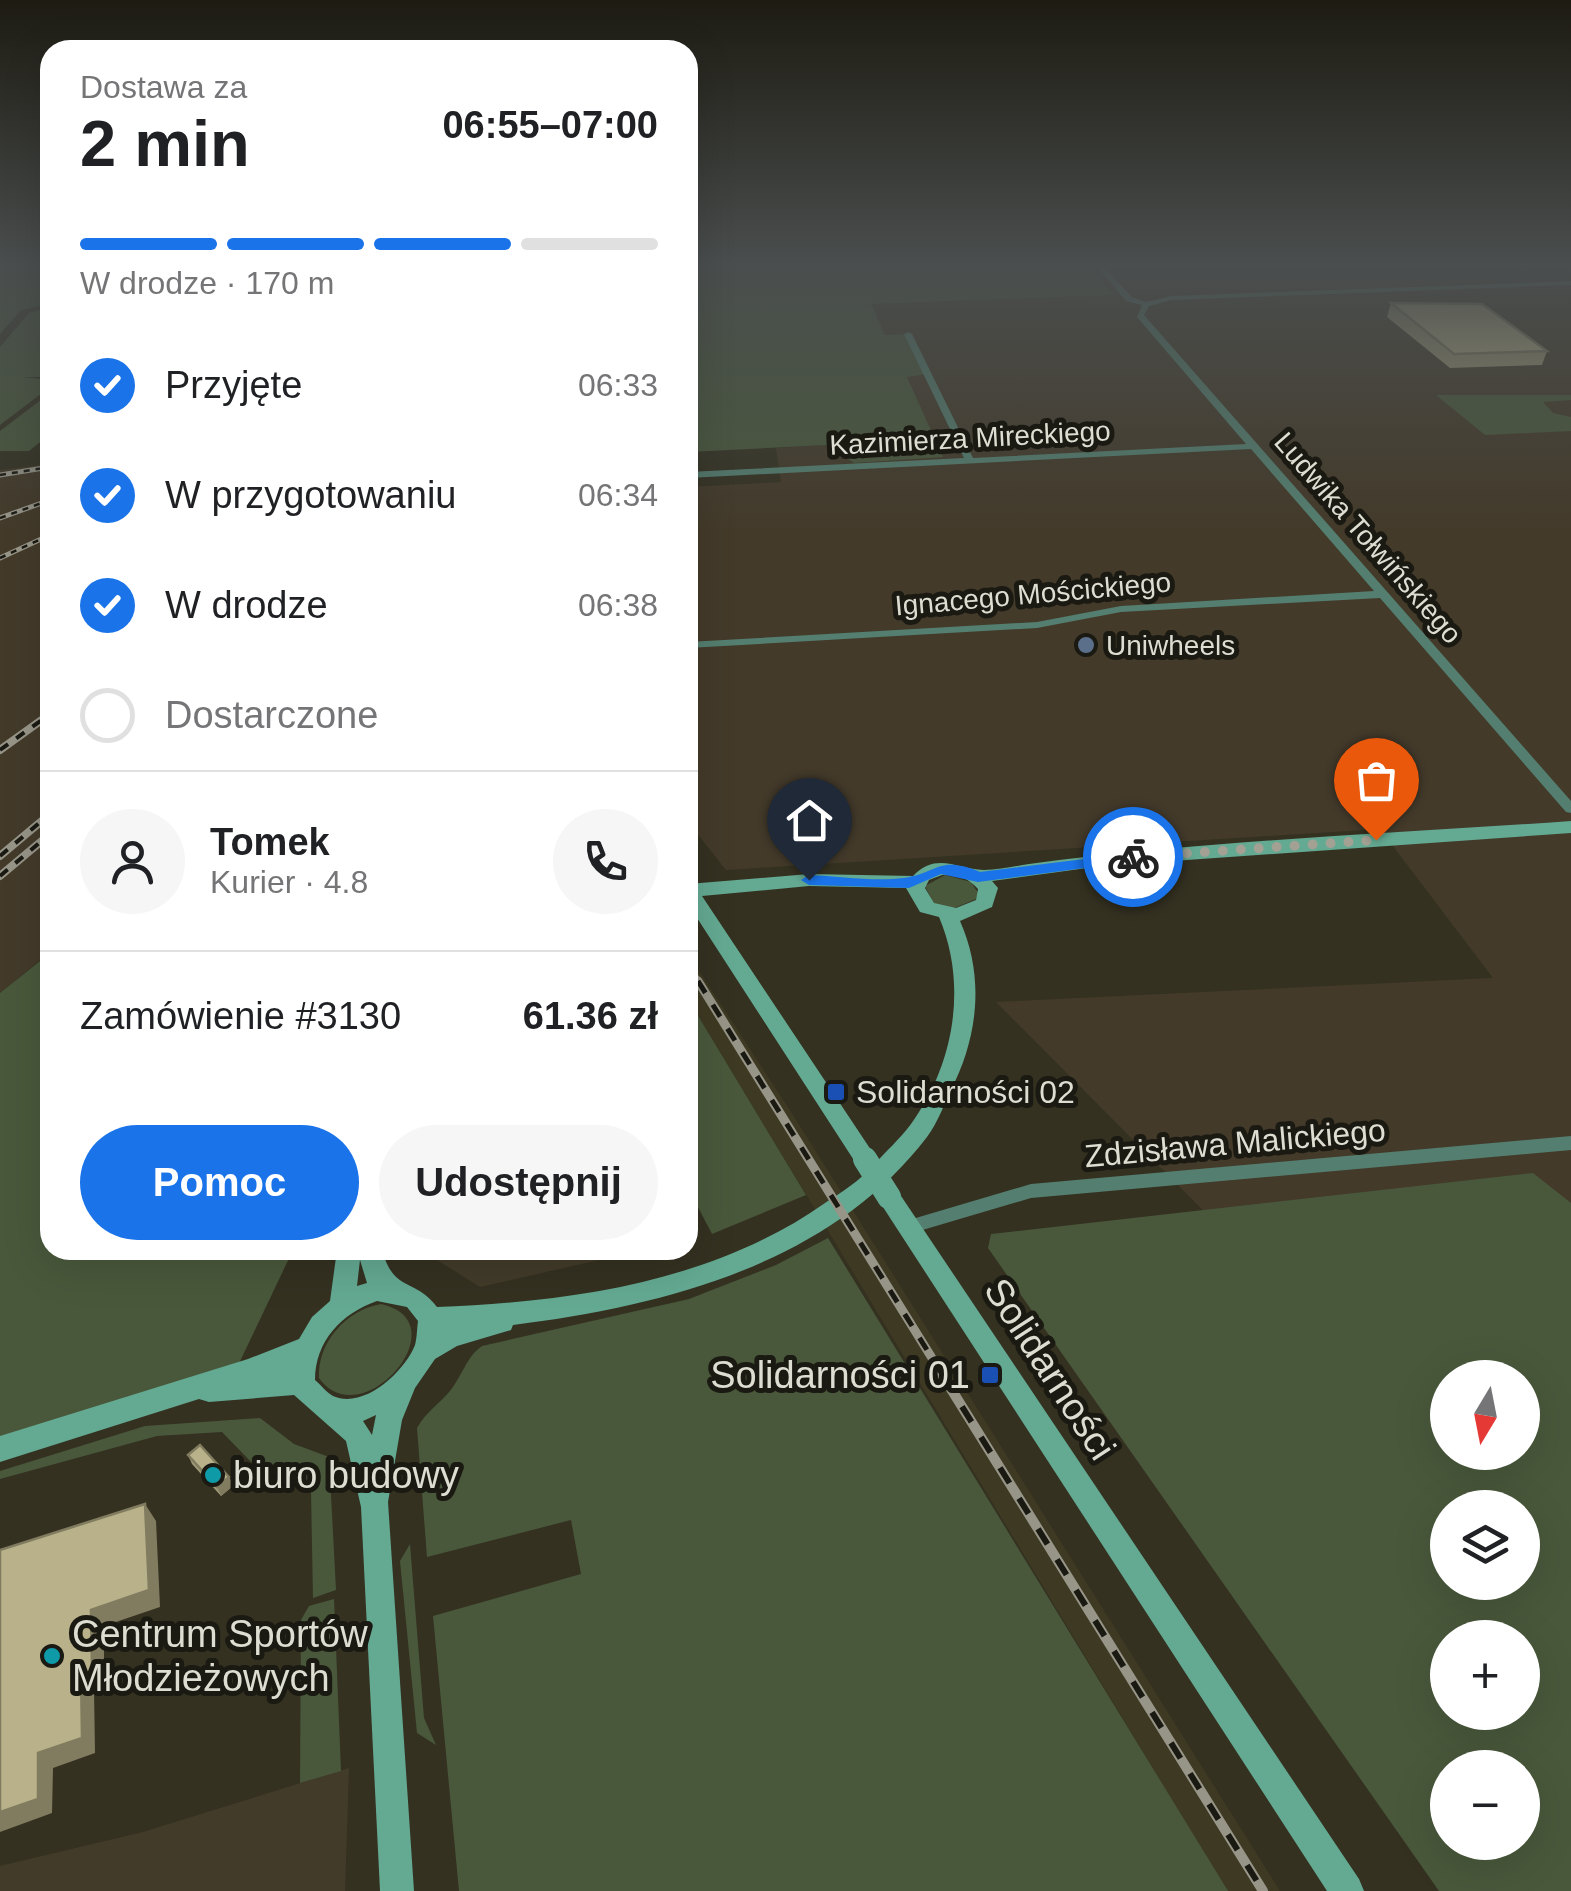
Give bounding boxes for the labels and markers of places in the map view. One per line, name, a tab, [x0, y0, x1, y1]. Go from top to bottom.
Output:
place label: Uniwheels	[1106, 630, 1235, 661]
marker: Uniwheels	[1075, 634, 1097, 656]
pin	[1334, 738, 1419, 841]
pin	[767, 778, 852, 881]
place label: Solidarności 02	[856, 1074, 1075, 1110]
marker: Solidarności 02	[825, 1081, 847, 1103]
place label: Solidarności 01	[710, 1354, 970, 1396]
marker: Solidarności 01	[979, 1364, 1001, 1386]
place label: biuro budowy	[233, 1454, 459, 1496]
marker: biuro budowy	[202, 1464, 224, 1486]
place label: Centrum Sportów Młodzieżowych	[72, 1613, 368, 1699]
marker: Centrum Sportów Młodzieżowych	[41, 1645, 63, 1667]

